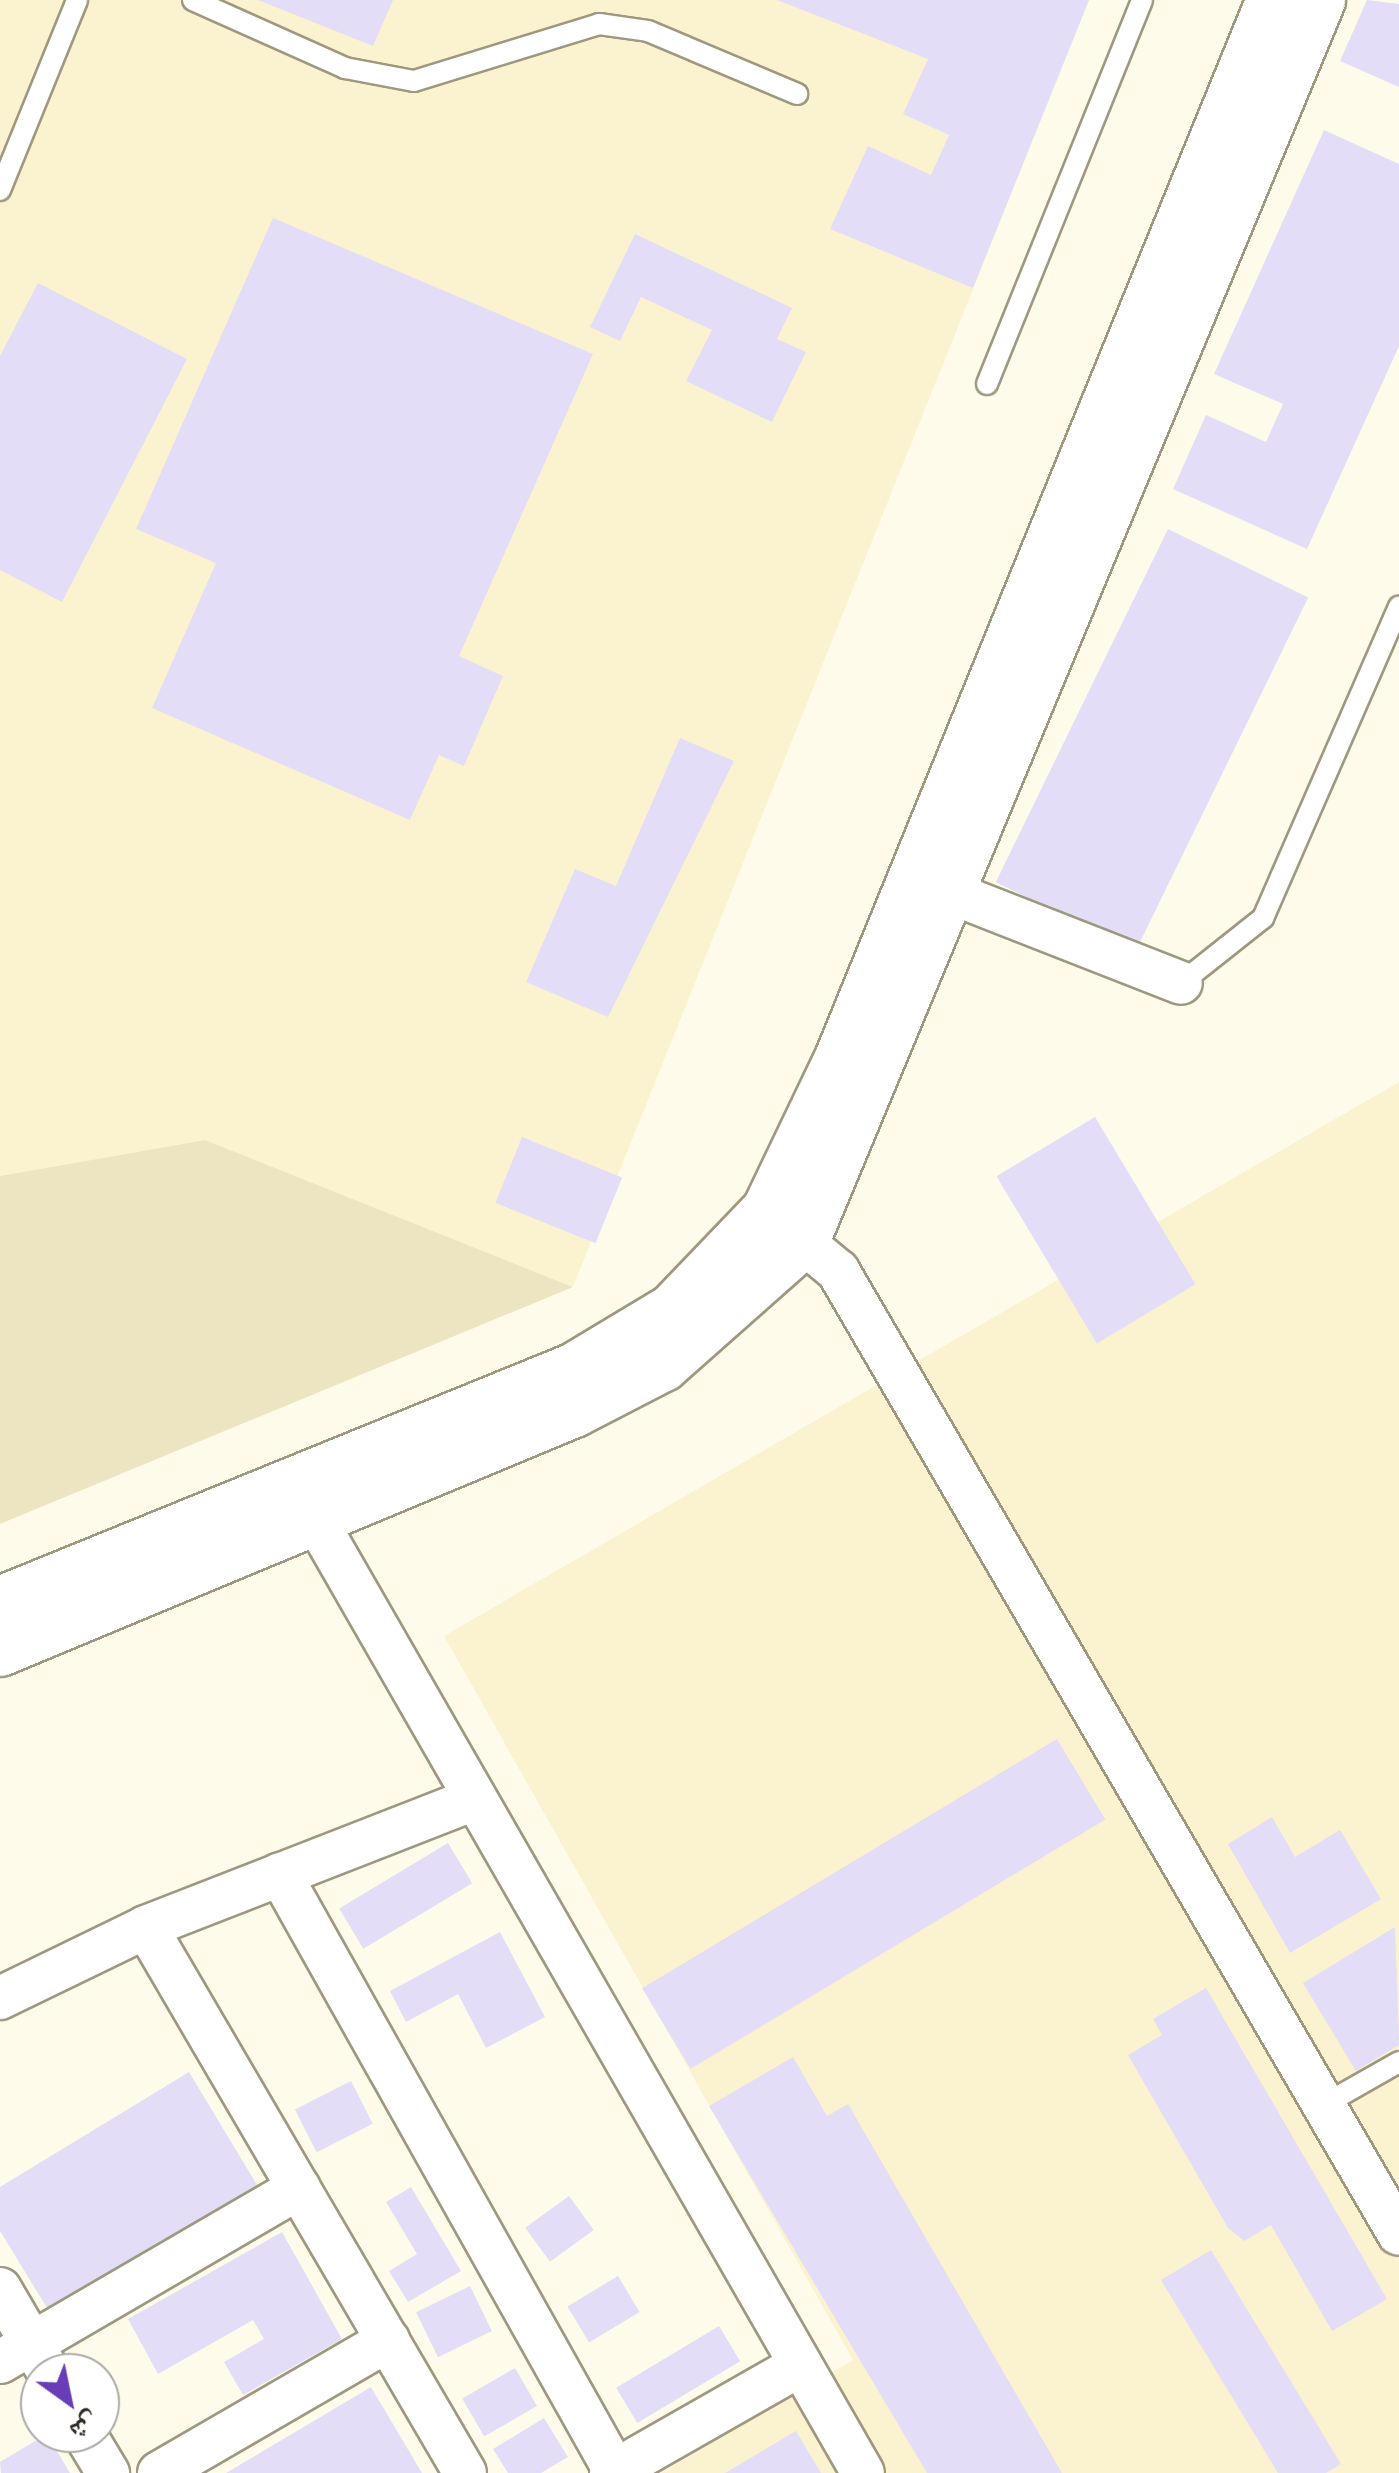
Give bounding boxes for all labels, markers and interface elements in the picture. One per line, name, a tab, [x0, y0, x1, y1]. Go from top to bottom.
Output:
north arrow	[20, 2353, 120, 2453]
text: ش	[64, 2405, 107, 2449]

